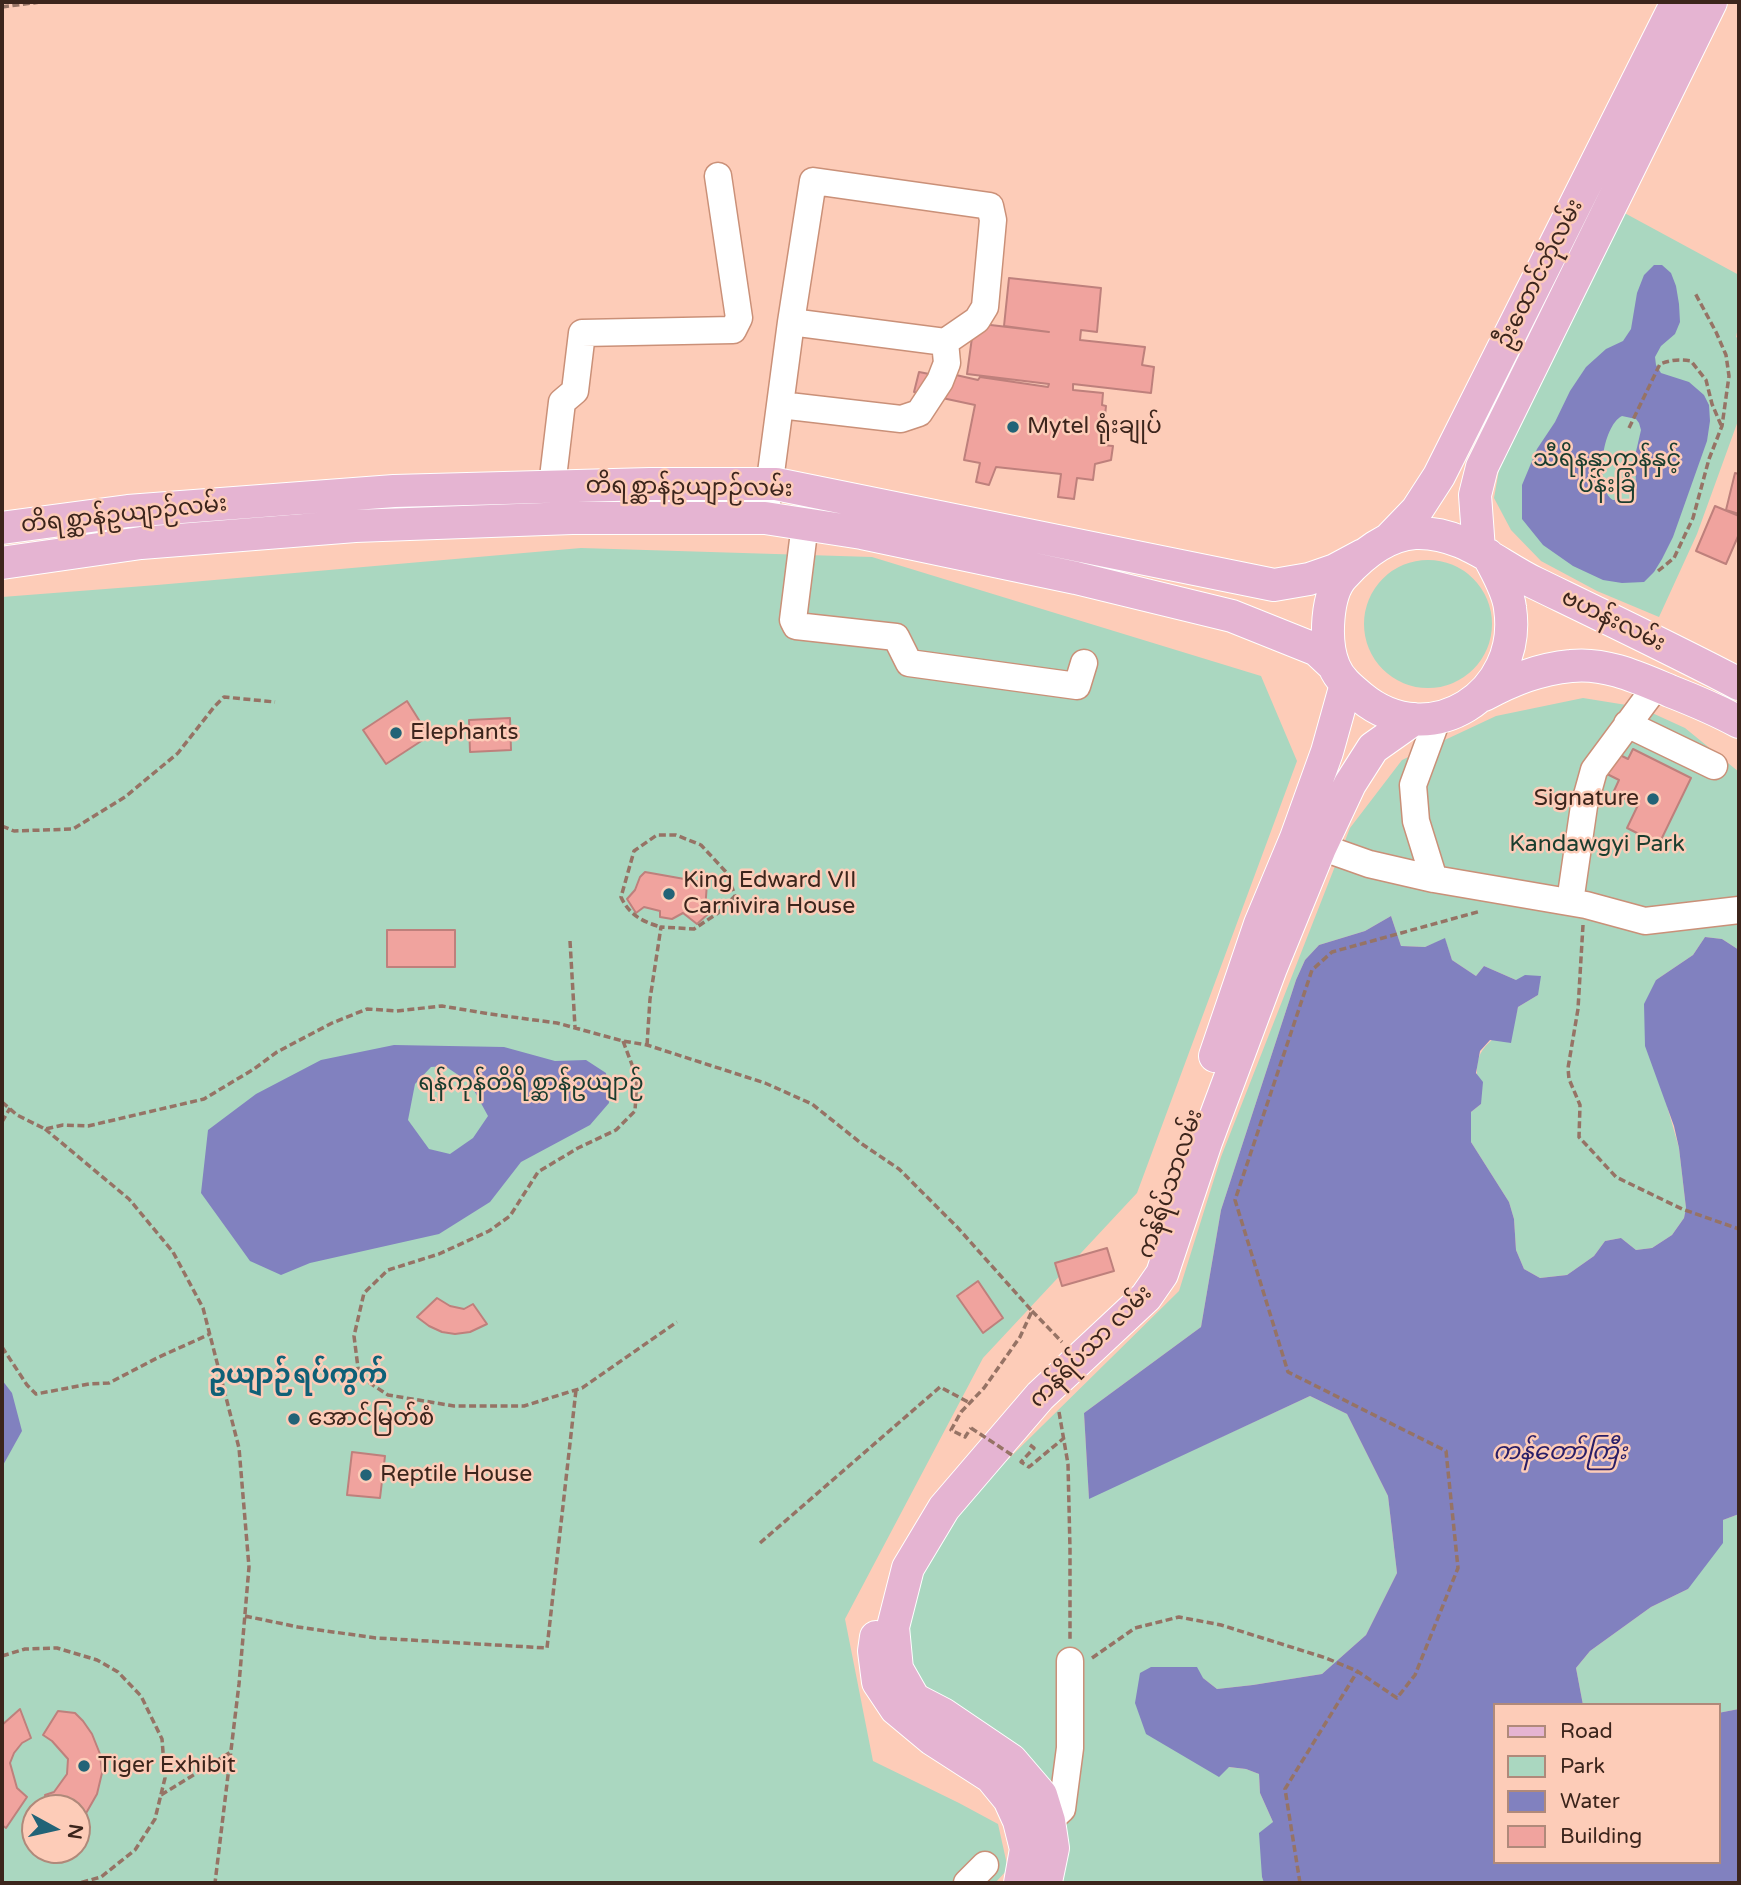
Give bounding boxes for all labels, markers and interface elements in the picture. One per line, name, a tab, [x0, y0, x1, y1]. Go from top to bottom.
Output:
street label: ဦးထောင်ဘိုလမ်း	[1490, 195, 1590, 353]
place label: Mytel ရုံးချုပ်	[1027, 413, 1162, 441]
marker: Mytel ရုံးချုပ်	[1005, 419, 1021, 435]
park label: သီရိနန္ဒာကန်နှင့် ပန်းခြံ	[1533, 446, 1681, 500]
street label: တိရစ္ဆာန်ဥယျာဉ်လမ်း	[585, 472, 793, 504]
street label: တိရစ္ဆာန်ဥယျာဉ်လမ်း	[20, 490, 228, 540]
street label: ဗဟန်းလမ်း	[1557, 584, 1669, 658]
place label: Elephants	[410, 719, 518, 747]
marker: Elephants	[388, 725, 404, 741]
place label: Signature	[1534, 785, 1639, 813]
marker: Signature	[1645, 791, 1661, 807]
park label: Kandawgyi Park	[1509, 831, 1685, 859]
place label: King Edward VII Carnivira House	[683, 867, 857, 921]
marker: King Edward VII Carnivira House	[661, 886, 677, 902]
park label: ရန်ကုန်တိရိစ္ဆာန်ဥယျာဉ်	[418, 1070, 644, 1098]
street label: ကန်ရိပ်သာလမ်း	[1133, 1106, 1209, 1262]
street label: ကန်ရိပ်သာ လမ်း	[1024, 1280, 1158, 1414]
district label: ဥယျာဉ်ရပ်ကွက်	[209, 1360, 387, 1392]
place label: အောင်မြတ်စံ	[308, 1405, 434, 1433]
marker: အောင်မြတ်စံ	[286, 1411, 302, 1427]
water label: ကန်တော်ကြီး	[1493, 1439, 1627, 1467]
place label: Reptile House	[380, 1461, 532, 1489]
marker: Reptile House	[358, 1467, 374, 1483]
legend	[1492, 1703, 1720, 1864]
text: Road	[1560, 1719, 1613, 1744]
place label: Tiger Exhibit	[98, 1752, 236, 1780]
text: Park	[1560, 1754, 1605, 1779]
marker: Tiger Exhibit	[76, 1758, 92, 1774]
text: Water	[1560, 1789, 1620, 1814]
north arrow	[21, 1794, 91, 1864]
text: N	[63, 1823, 87, 1841]
text: Building	[1560, 1824, 1642, 1849]

